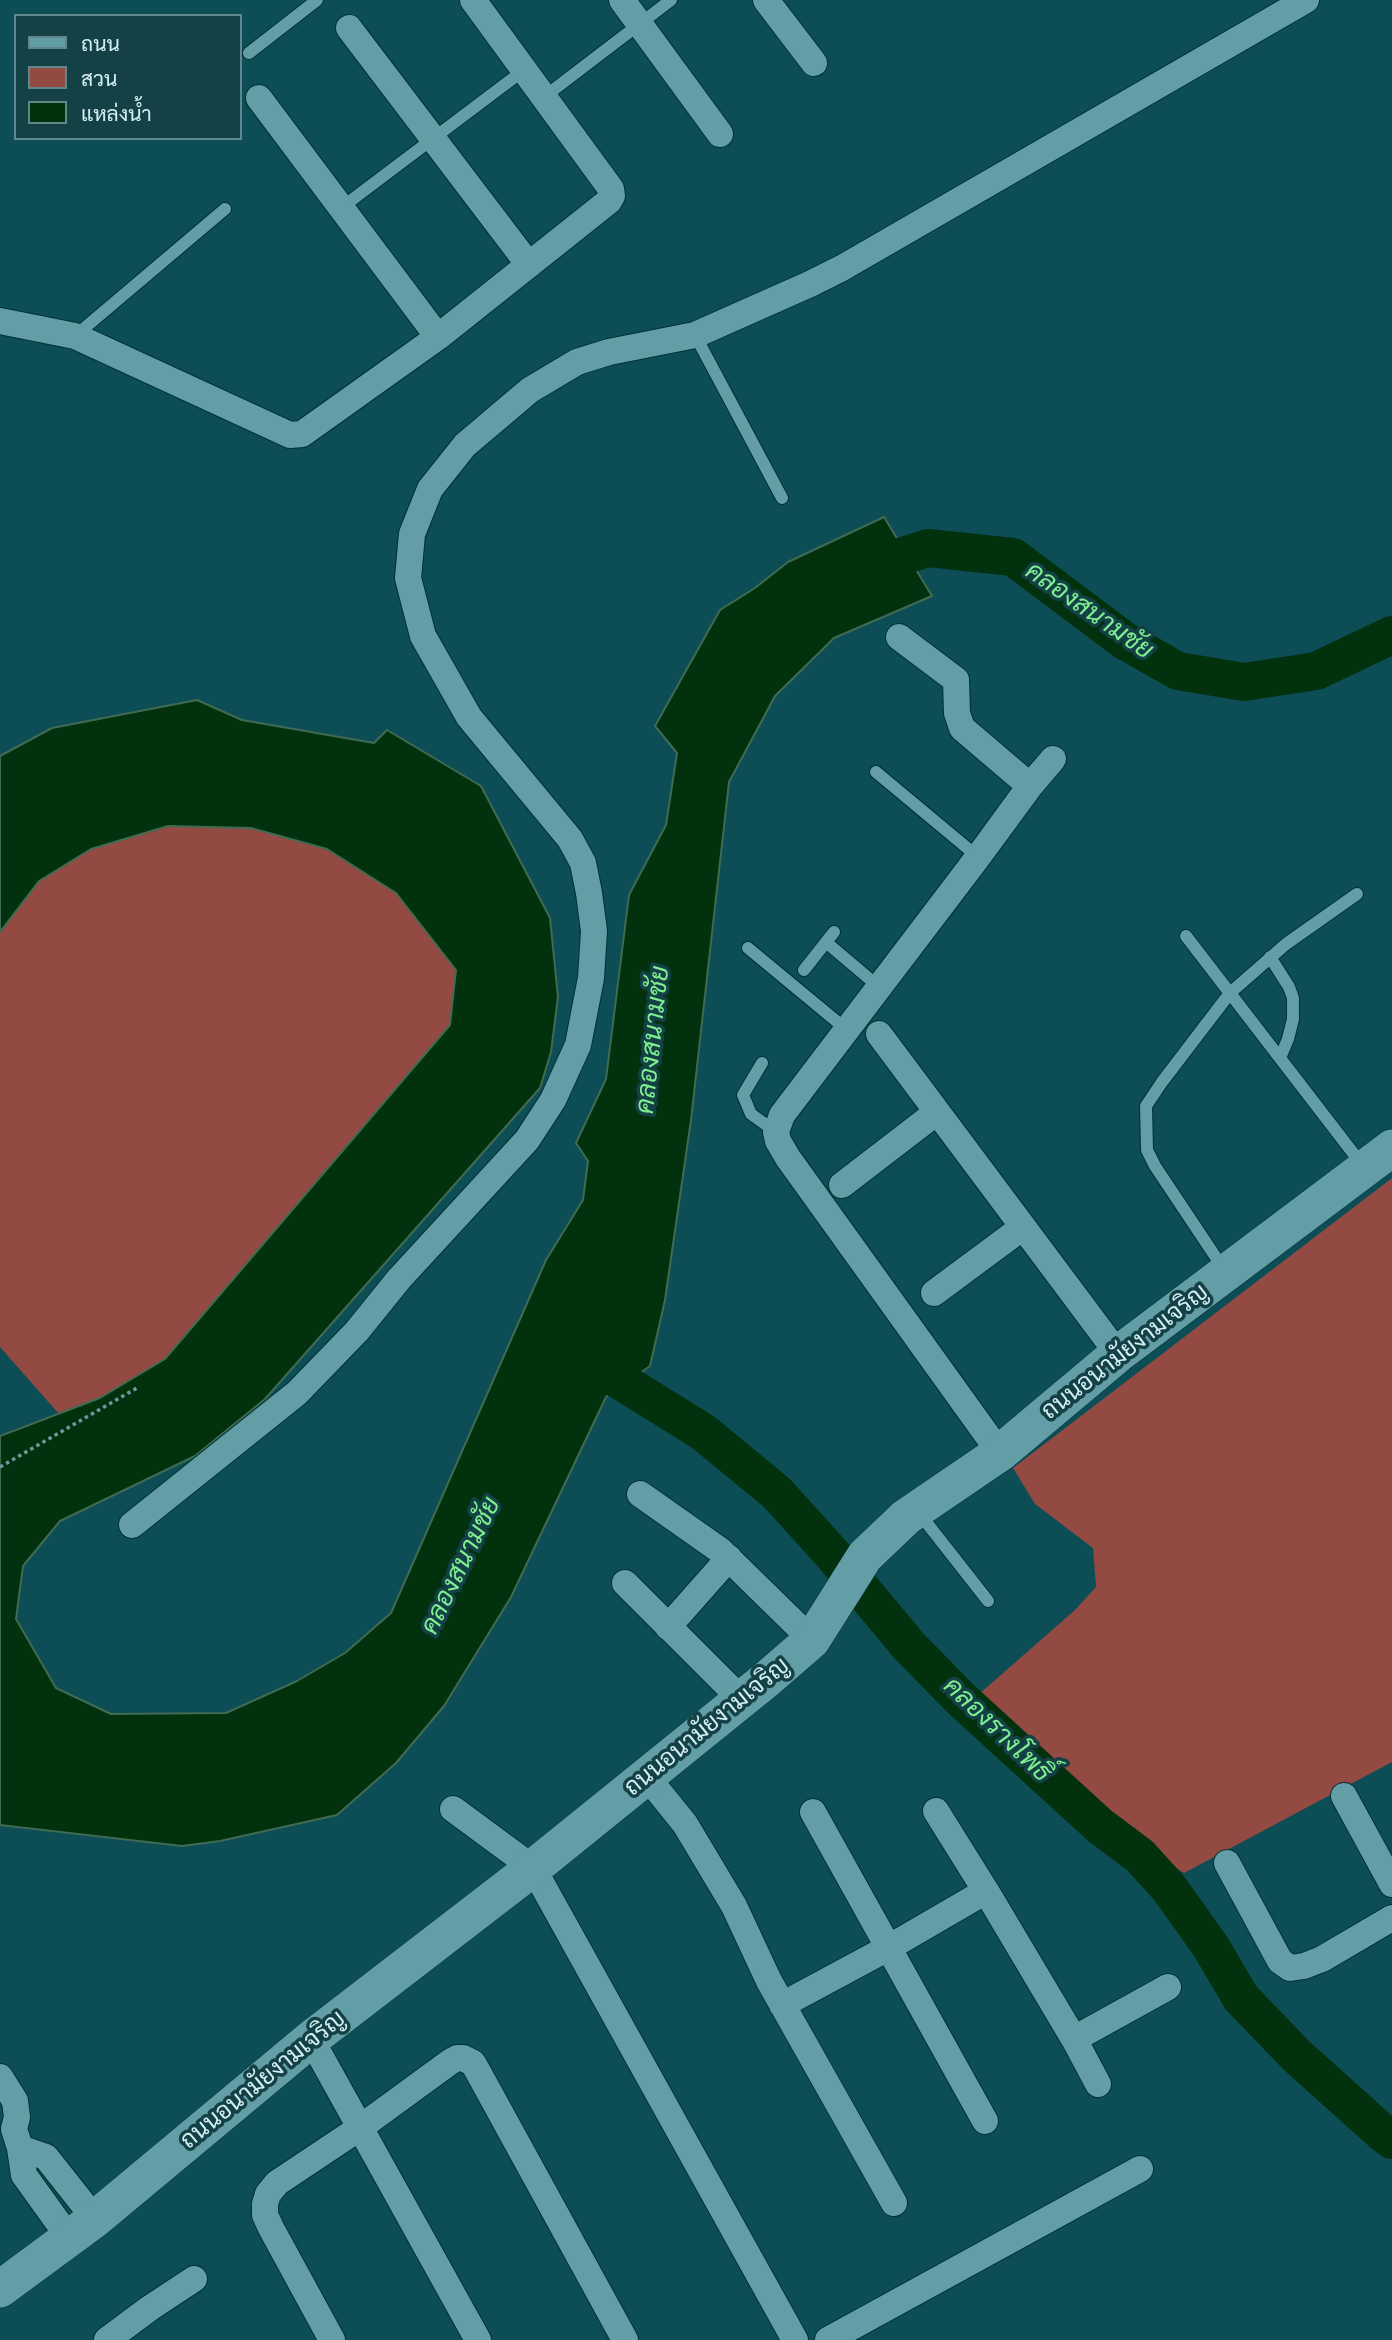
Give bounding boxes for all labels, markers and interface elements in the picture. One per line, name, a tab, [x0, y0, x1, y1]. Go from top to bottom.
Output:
legend	[14, 14, 242, 140]
text: ถนน	[81, 31, 120, 56]
text: สวน	[81, 66, 117, 91]
text: แหล่งน้ำ	[81, 101, 152, 126]
water label: คลองสนามชัย	[1019, 556, 1159, 666]
water label: คลองสนามชัย	[630, 964, 676, 1116]
street label: ถนนอนามัยงามเจริญ	[1036, 1278, 1214, 1426]
water label: คลองสนามชัย	[414, 1492, 508, 1640]
street label: ถนนอนามัยงามเจริญ	[619, 1652, 795, 1802]
water label: คลองรางโพธิ์	[937, 1671, 1057, 1789]
street label: ถนนอนามัยงามเจริญ	[175, 2005, 351, 2155]

